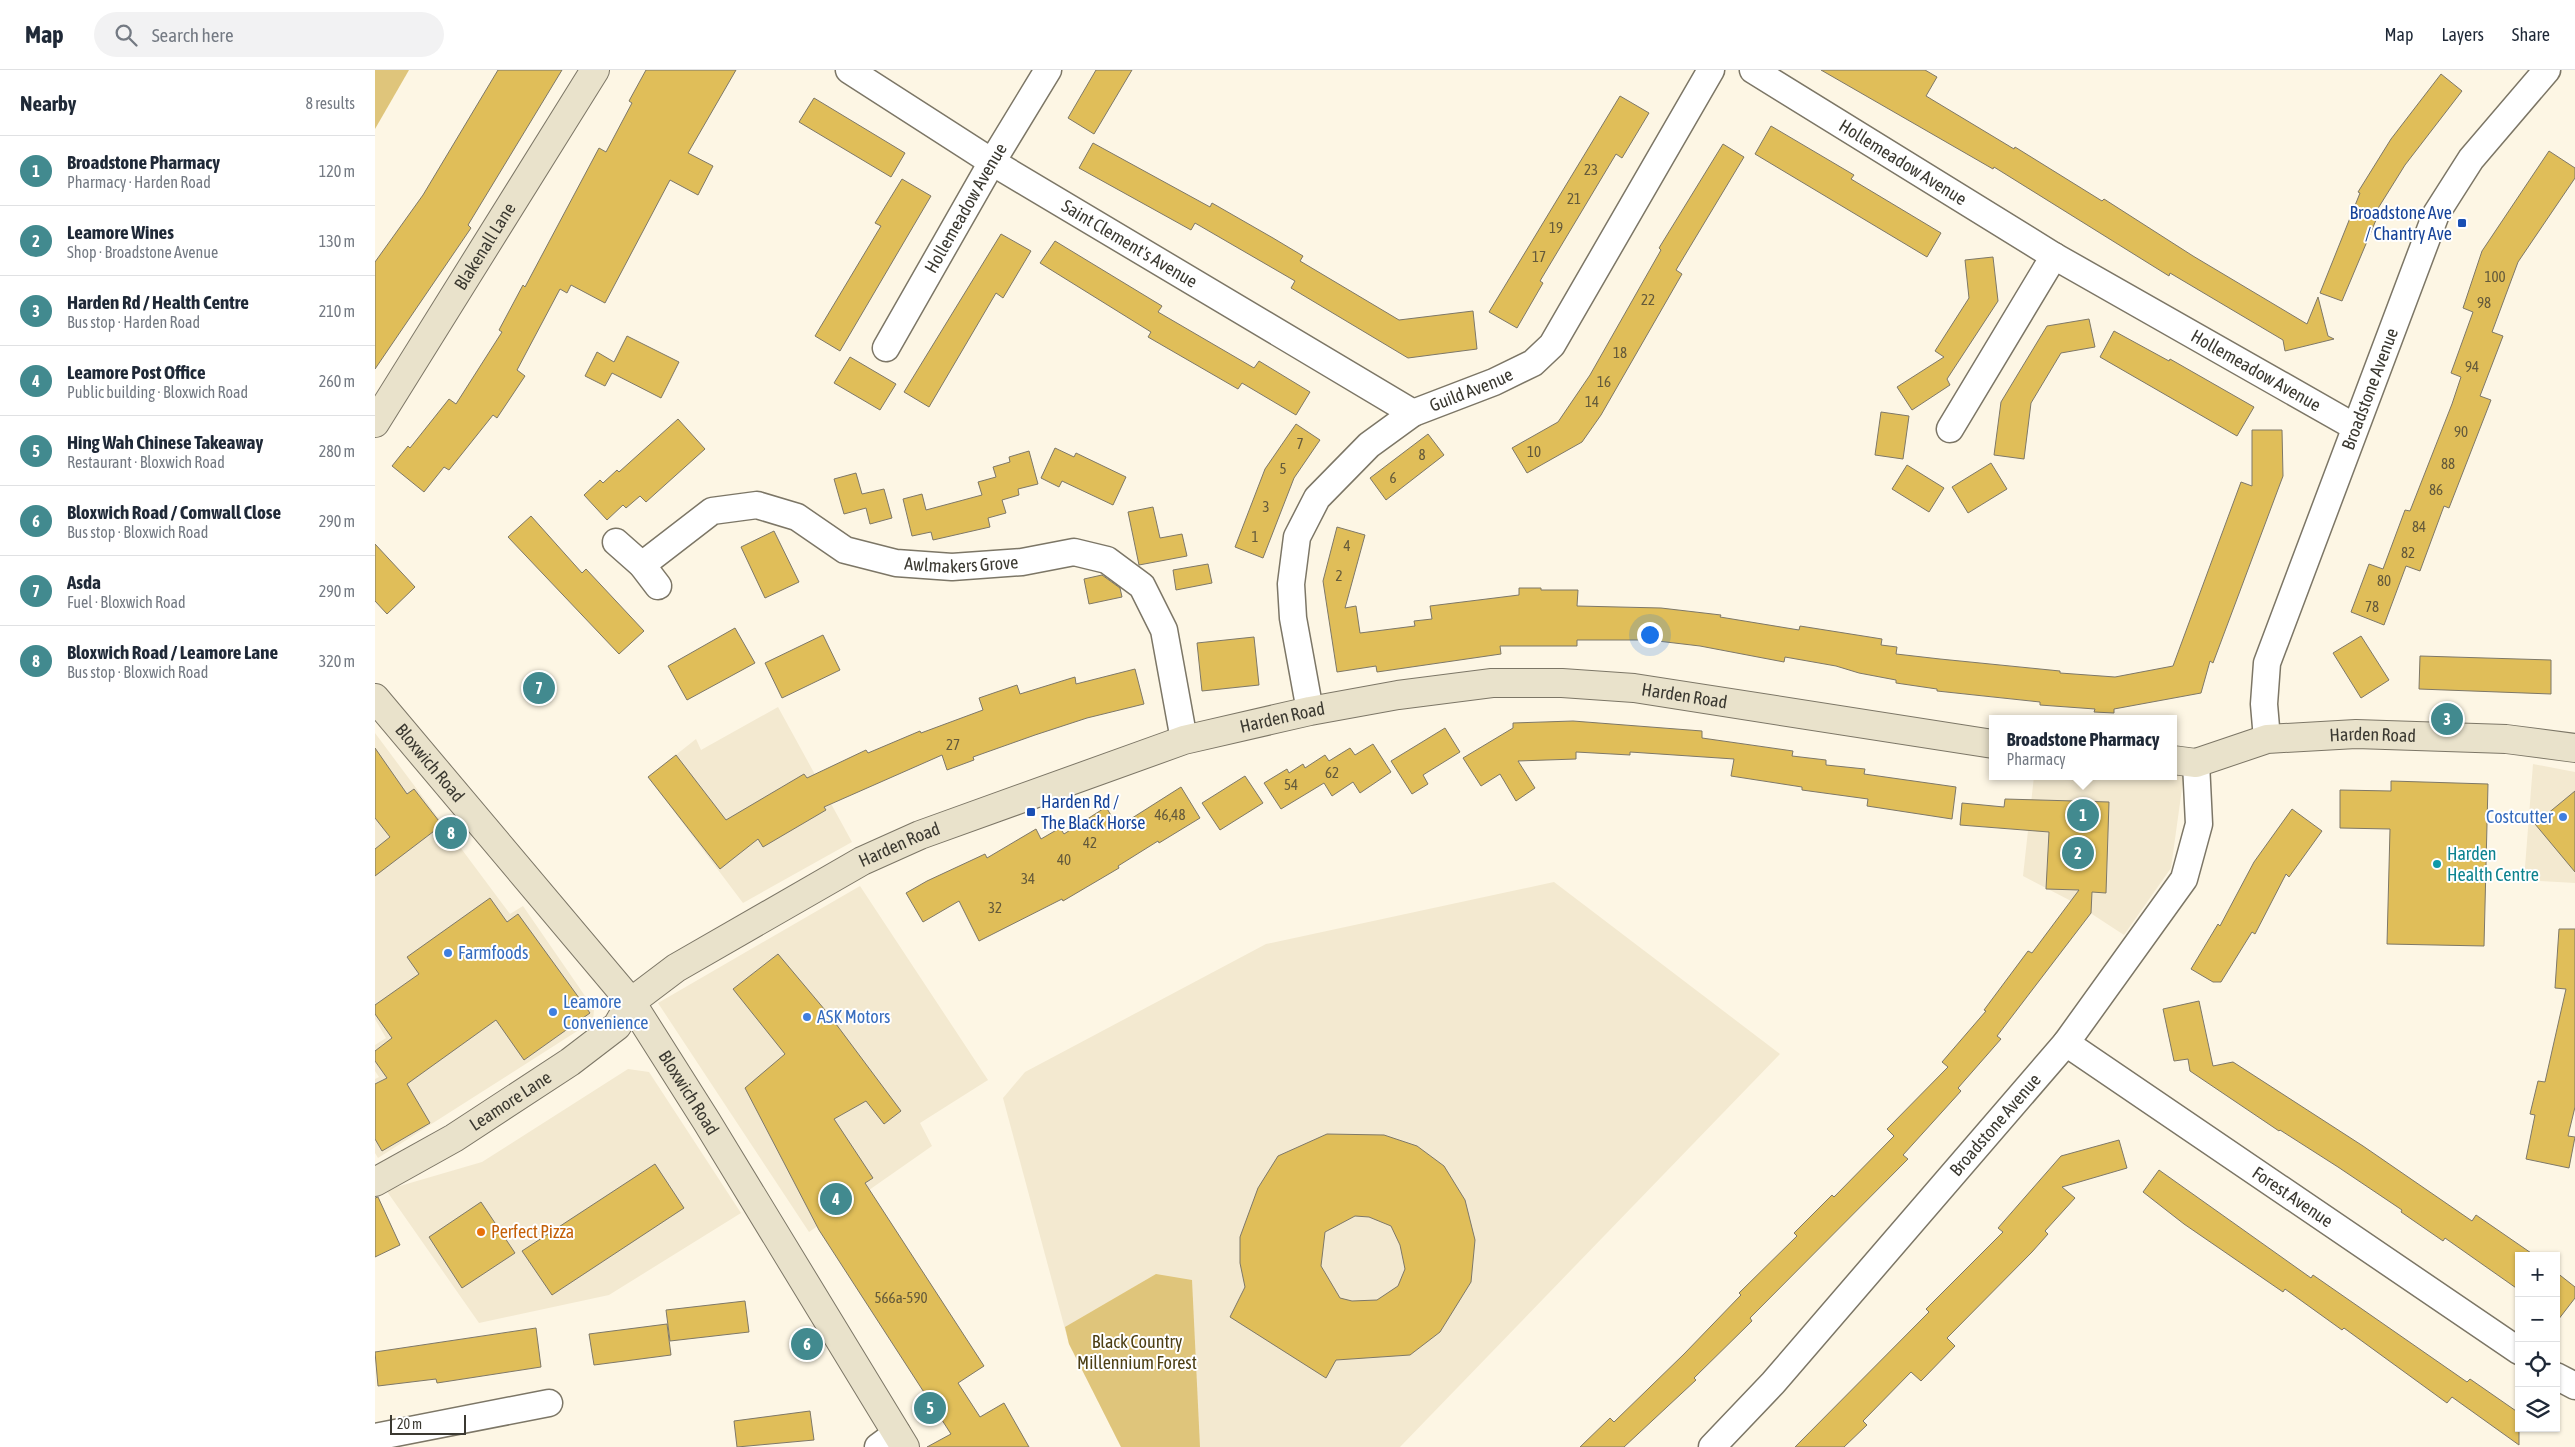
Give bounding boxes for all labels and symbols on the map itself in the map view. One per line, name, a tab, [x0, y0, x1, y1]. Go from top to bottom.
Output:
street label: Hollemeadow Avenue	[1835, 115, 1971, 209]
street label: Hollemeadow Avenue	[920, 139, 1011, 276]
house number: 23	[1584, 161, 1598, 178]
house number: 21	[1567, 190, 1581, 207]
street label: Saint Clement's Avenue	[1058, 195, 1201, 292]
street label: Blakenall Lane	[450, 199, 520, 294]
place label: Broadstone Ave / Chantry Ave	[2349, 202, 2452, 244]
marker: Broadstone Ave / Chantry Ave	[2456, 217, 2468, 229]
house number: 19	[1549, 219, 1563, 236]
house number: 17	[1532, 248, 1546, 265]
house number: 100	[2484, 268, 2506, 285]
house number: 22	[1641, 291, 1655, 308]
house number: 98	[2477, 294, 2491, 311]
street label: Hollemeadow Avenue	[2187, 325, 2325, 415]
street label: Broadstone Avenue	[2337, 325, 2402, 453]
house number: 18	[1613, 344, 1627, 361]
house number: 94	[2465, 358, 2479, 375]
street label: Guild Avenue	[1426, 363, 1516, 416]
house number: 16	[1597, 373, 1611, 390]
house number: 14	[1585, 393, 1599, 410]
house number: 90	[2454, 423, 2468, 440]
house number: 7	[1296, 435, 1304, 452]
house number: 10	[1527, 443, 1541, 460]
house number: 8	[1418, 446, 1426, 463]
house number: 88	[2441, 455, 2455, 472]
house number: 5	[1279, 460, 1287, 477]
house number: 6	[1389, 469, 1397, 486]
house number: 86	[2429, 481, 2443, 498]
house number: 3	[1262, 498, 1270, 515]
house number: 84	[2412, 518, 2426, 535]
house number: 1	[1251, 528, 1259, 545]
house number: 4	[1343, 537, 1351, 554]
house number: 82	[2401, 544, 2415, 561]
street label: Awlmakers Grove	[904, 551, 1019, 577]
house number: 2	[1335, 567, 1343, 584]
house number: 80	[2377, 572, 2391, 589]
house number: 78	[2365, 598, 2379, 615]
your location	[1637, 622, 1663, 648]
pin: 7	[523, 669, 555, 707]
street label: Harden Road	[1640, 678, 1729, 712]
street label: Harden Road	[1238, 698, 1326, 737]
pin: 3	[2431, 700, 2463, 738]
street label: Bloxwich Road	[391, 719, 469, 806]
street label: Harden Road	[2329, 723, 2416, 746]
house number: 27	[946, 736, 960, 753]
house number: 62	[1325, 764, 1339, 781]
house number: 54	[1284, 776, 1298, 793]
place label: Harden Rd / The Black Horse	[1041, 791, 1145, 833]
pin: 1	[2067, 796, 2099, 834]
marker: Harden Rd / The Black Horse	[1025, 806, 1037, 818]
house number: 46,48	[1155, 806, 1185, 823]
place label: Costcutter	[2486, 806, 2554, 827]
marker: Costcutter	[2557, 811, 2569, 823]
pin: 8	[435, 814, 467, 852]
street label: Harden Road	[855, 818, 943, 871]
house number: 42	[1083, 834, 1097, 851]
pin: 2	[2062, 834, 2094, 872]
place label: Harden Health Centre	[2447, 843, 2539, 885]
house number: 40	[1057, 851, 1071, 868]
marker: Harden Health Centre	[2431, 858, 2443, 870]
house number: 34	[1021, 870, 1035, 887]
house number: 32	[988, 899, 1002, 916]
place label: Farmfoods	[458, 942, 528, 963]
marker: Farmfoods	[442, 947, 454, 959]
place label: Leamore Convenience	[563, 991, 648, 1033]
marker: Leamore Convenience	[547, 1006, 559, 1018]
place label: ASK Motors	[817, 1006, 890, 1027]
marker: ASK Motors	[801, 1011, 813, 1023]
street label: Bloxwich Road	[654, 1046, 723, 1139]
street label: Leamore Lane	[466, 1066, 555, 1135]
street label: Broadstone Avenue	[1945, 1069, 2045, 1180]
street label: Forest Avenue	[2249, 1162, 2337, 1231]
pin: 4	[820, 1180, 852, 1218]
place label: Perfect Pizza	[491, 1221, 574, 1242]
marker: Perfect Pizza	[475, 1226, 487, 1238]
house number: 566a-590	[874, 1289, 928, 1306]
pin: 6	[791, 1325, 823, 1363]
park label: Black Country Millennium Forest	[1077, 1331, 1197, 1373]
pin: 5	[914, 1389, 946, 1427]
scale bar	[390, 1412, 466, 1435]

